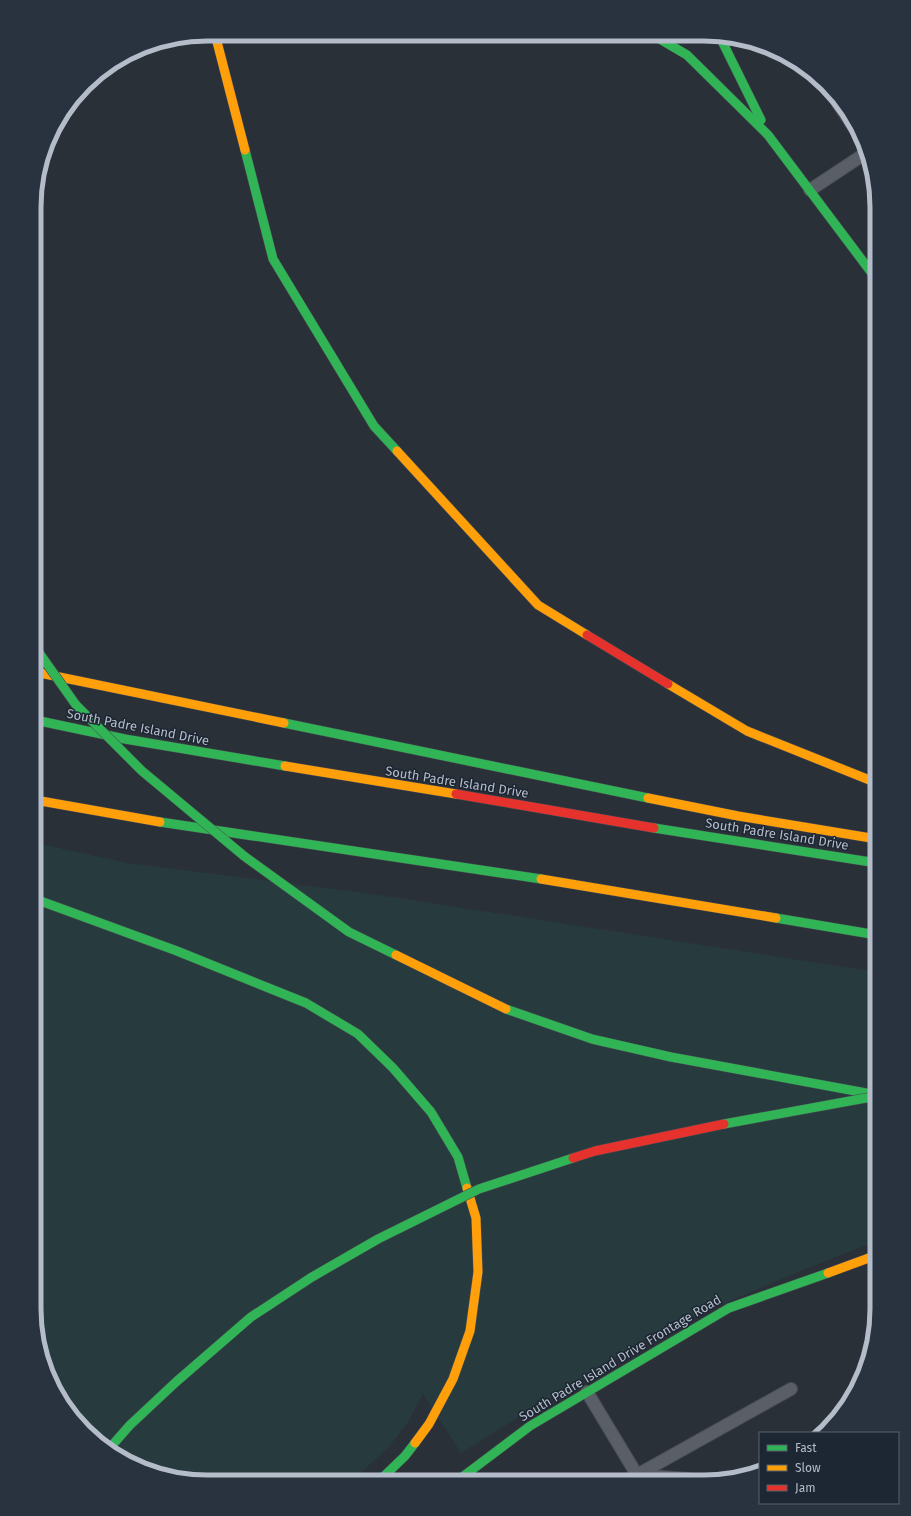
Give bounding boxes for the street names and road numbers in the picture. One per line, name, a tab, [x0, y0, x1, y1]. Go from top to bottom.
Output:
street label: South Padre Island Drive	[65, 706, 211, 748]
street label: South Padre Island Drive	[384, 763, 530, 801]
street label: South Padre Island Drive	[704, 815, 850, 853]
street label: South Padre Island Drive Frontage Road	[516, 1292, 724, 1424]

